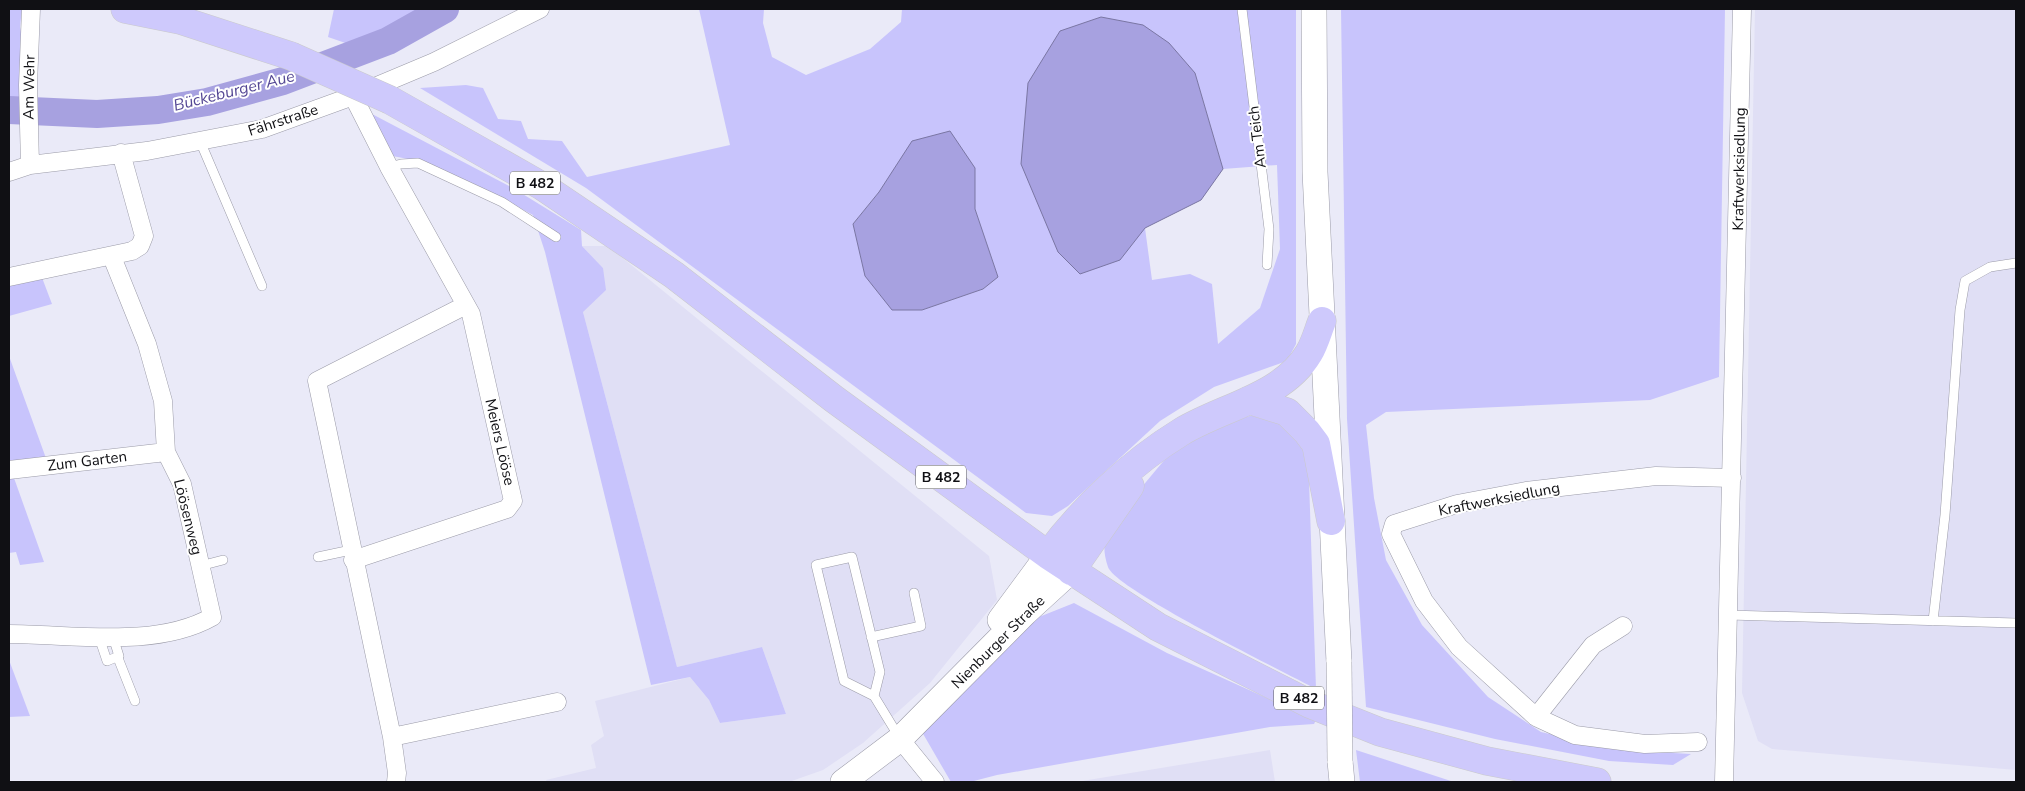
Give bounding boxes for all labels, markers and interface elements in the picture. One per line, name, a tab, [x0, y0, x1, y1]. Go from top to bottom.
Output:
street label: Am Wehr	[18, 54, 40, 120]
water label: Bückeburger Aue	[171, 65, 297, 117]
street label: Fährstraße	[245, 99, 321, 141]
street label: Am Teich	[1243, 105, 1271, 169]
street label: Kraftwerksiedlung	[1728, 107, 1750, 231]
road number: B 482	[510, 172, 560, 194]
street label: Meiers Lööse	[480, 397, 520, 487]
street label: Zum Garten	[46, 446, 128, 476]
road number: B 482	[916, 466, 966, 488]
street label: Löösenweg	[169, 477, 207, 557]
street label: Kraftwerksiedlung	[1437, 477, 1561, 521]
street label: Nienburger Straße	[947, 591, 1049, 693]
road number: B 482	[1274, 686, 1324, 710]

